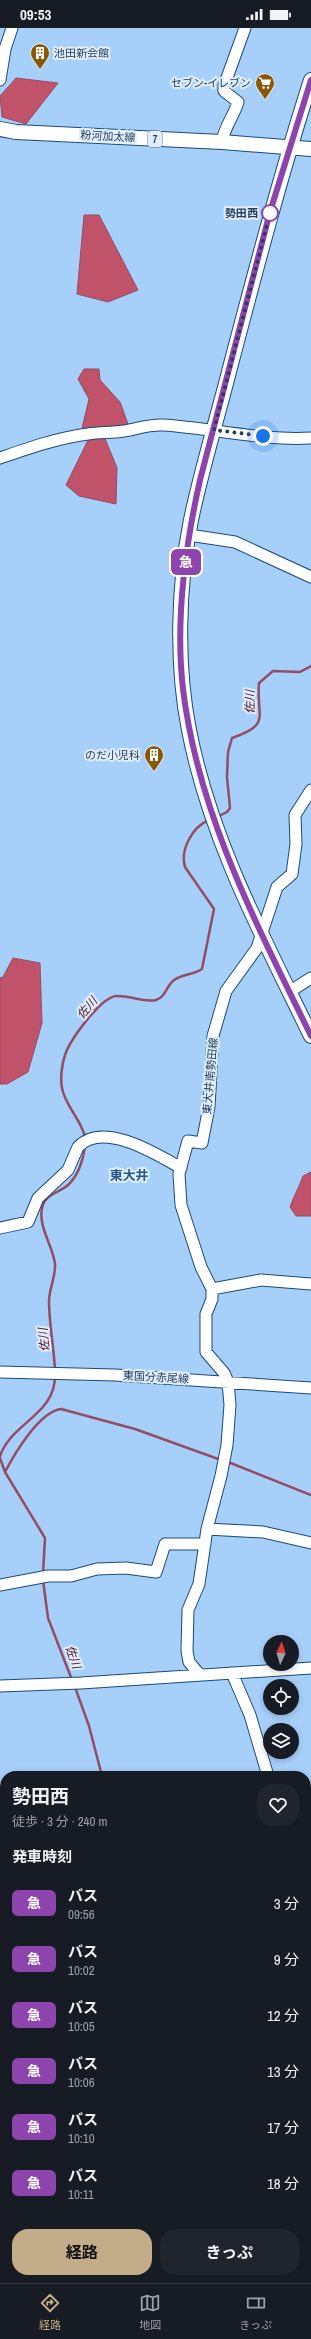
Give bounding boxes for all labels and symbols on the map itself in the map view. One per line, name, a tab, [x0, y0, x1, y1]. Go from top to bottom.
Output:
building icon: 池田新会館	[29, 42, 51, 70]
place label: 池田新会館	[54, 46, 109, 60]
supermarket icon: セブン-イレブン	[254, 72, 276, 100]
place label: セブン-イレブン	[171, 76, 251, 90]
street label: 粉河加太線	[80, 128, 136, 144]
road number: 7	[148, 131, 162, 147]
marker: 勢田西	[261, 204, 279, 222]
place label: 勢田西	[225, 206, 258, 220]
your location	[253, 426, 273, 446]
line badge: 急	[173, 549, 199, 575]
water label: 佐川	[242, 688, 258, 714]
building icon: のだ小児科	[143, 744, 165, 772]
place label: のだ小児科	[85, 748, 140, 762]
water label: 佐川	[73, 992, 102, 1022]
street label: 東大井南勢田線	[200, 1037, 220, 1115]
district label: 東大井	[109, 1167, 149, 1184]
water label: 佐川	[35, 1325, 53, 1353]
street label: 東国分赤尾線	[123, 1368, 189, 1386]
north arrow	[263, 1635, 299, 1671]
water label: 佐川	[61, 1643, 85, 1673]

